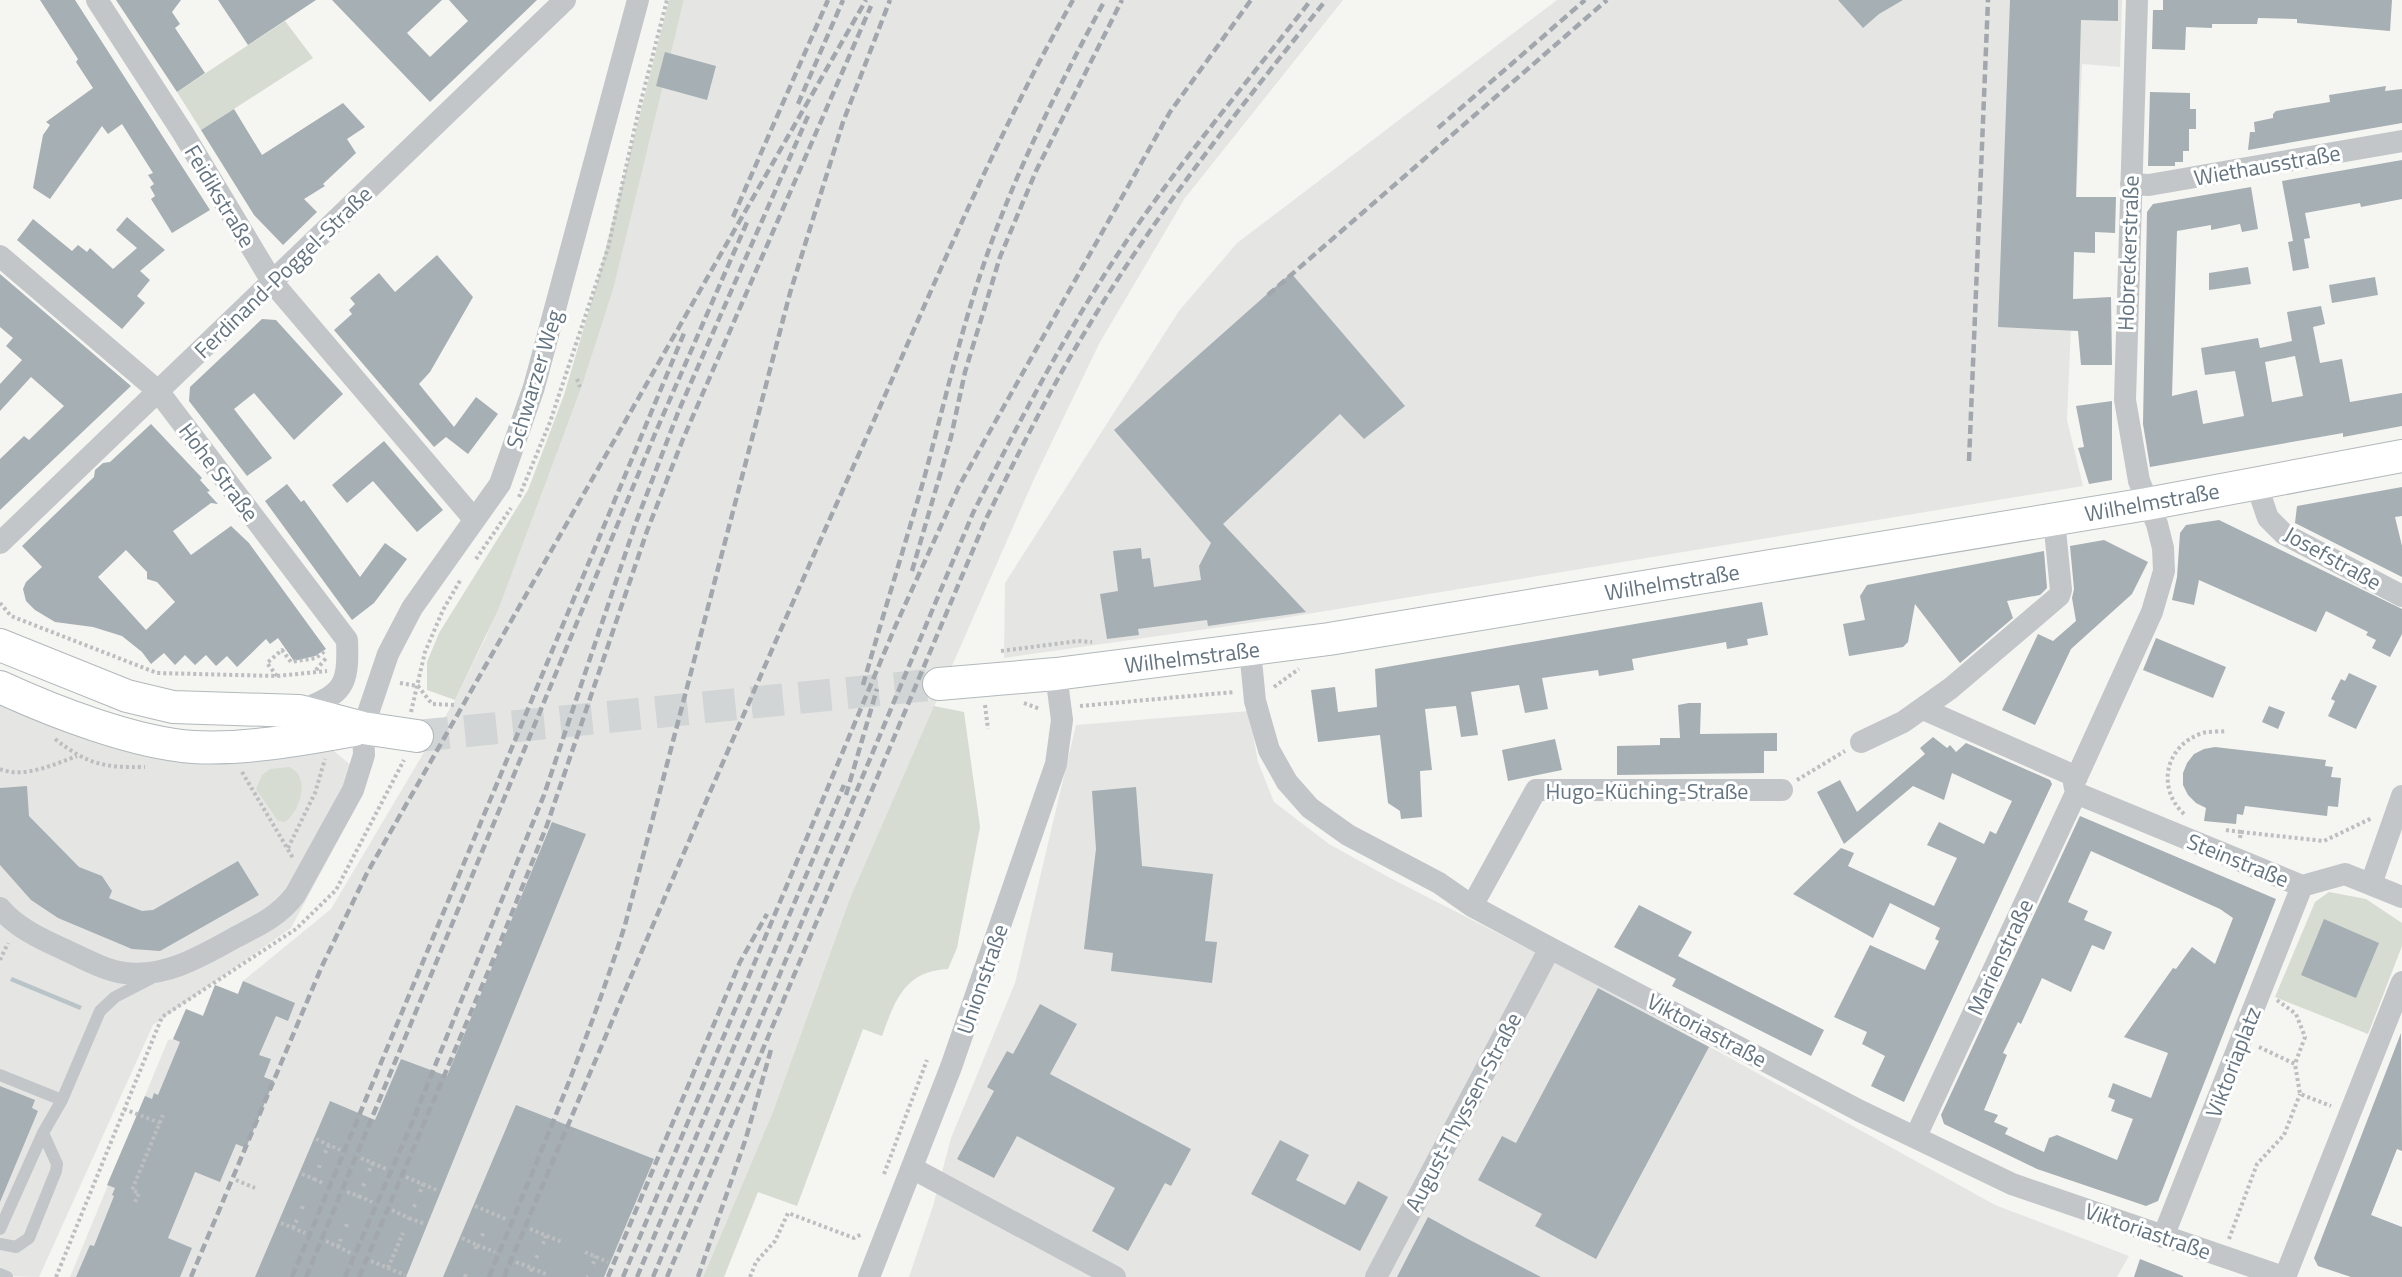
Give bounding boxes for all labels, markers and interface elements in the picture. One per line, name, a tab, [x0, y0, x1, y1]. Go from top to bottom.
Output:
street label: Wiethausstraße	[2191, 135, 2343, 195]
street label: Feidikstraße	[176, 138, 264, 254]
street label: Hobreckerstraße	[2108, 175, 2148, 331]
street label: Ferdinand-Poggel-Straße	[186, 178, 380, 366]
street label: Schwarzer Weg	[497, 305, 571, 453]
street label: Hohe Straße	[171, 415, 267, 529]
street label: Wilhelmstraße	[2082, 473, 2222, 531]
street label: Josefstraße	[2278, 517, 2388, 599]
street label: Wilhelmstraße	[1602, 555, 1742, 609]
street label: Wilhelmstraße	[1122, 632, 1262, 682]
street label: Hugo-Küching-Straße	[1546, 774, 1748, 808]
street label: Steinstraße	[2182, 824, 2294, 896]
street label: Marienstraße	[1958, 893, 2042, 1021]
street label: Unionstraße	[947, 919, 1017, 1039]
street label: Viktoriastraße	[1641, 984, 1773, 1076]
street label: Viktoriaplatz	[2196, 1002, 2270, 1122]
street label: August-Thyssen-Straße	[1396, 1006, 1530, 1218]
street label: Viktoriastraße	[2080, 1194, 2216, 1268]

